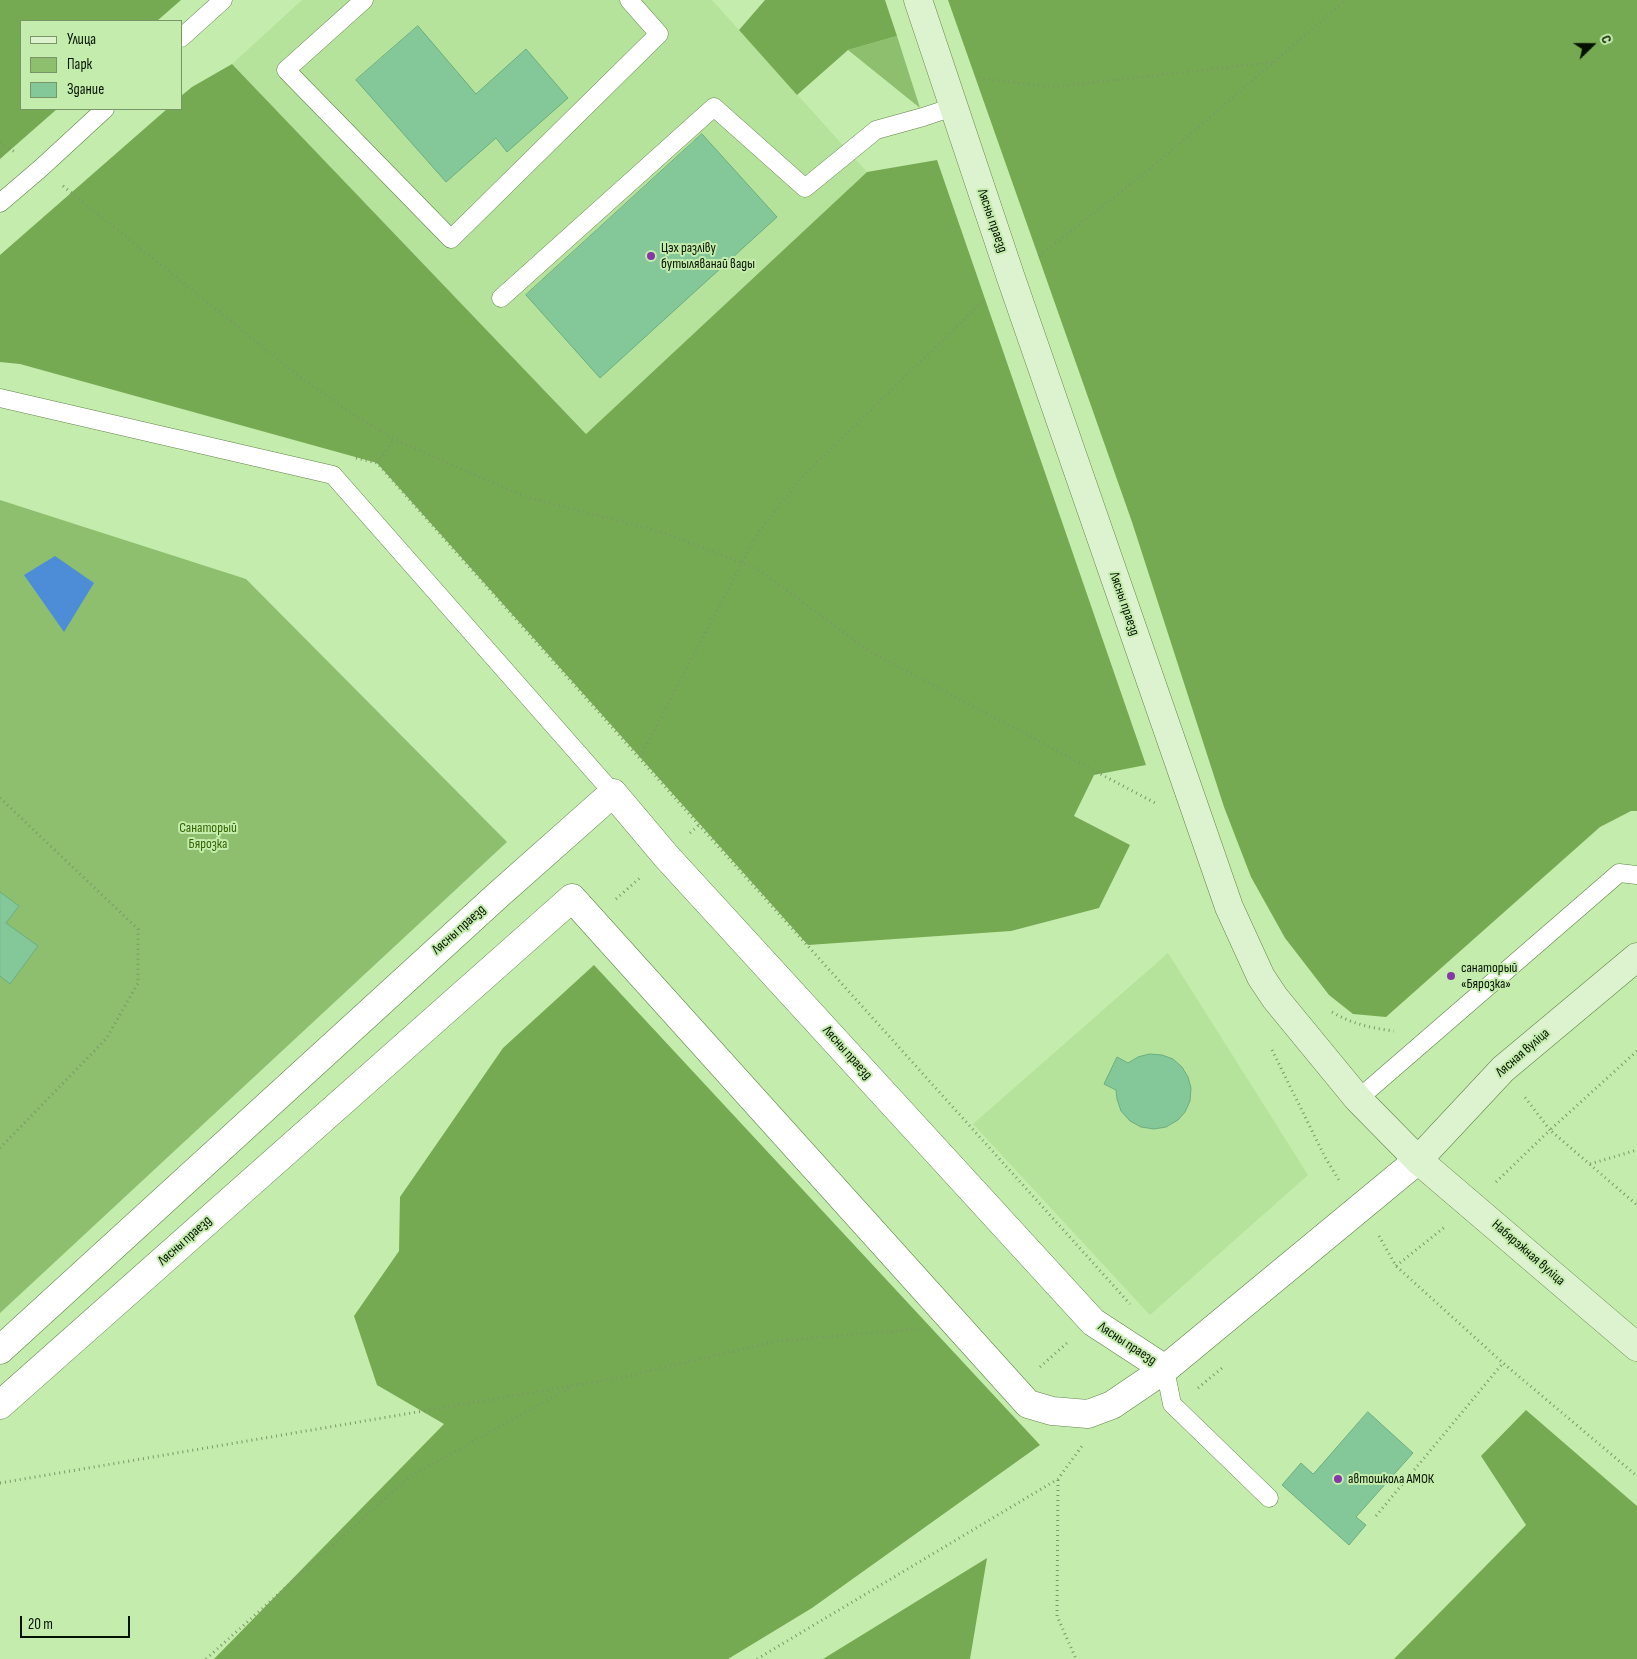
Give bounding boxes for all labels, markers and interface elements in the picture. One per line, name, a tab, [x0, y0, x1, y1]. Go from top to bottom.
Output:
legend	[20, 20, 182, 110]
north arrow	[1567, 20, 1617, 70]
text: Улица	[67, 30, 96, 49]
text: С	[1597, 33, 1616, 46]
text: Парк	[67, 55, 92, 74]
text: Здание	[67, 80, 104, 99]
street label: Лясны праезд	[973, 187, 1011, 255]
place label: Цэх разліву бутыляванай вады	[661, 240, 755, 272]
marker: Цэх разліву бутыляванай вады	[645, 250, 657, 262]
street label: Лясны праезд	[1105, 570, 1143, 638]
park label: Санаторый Бярозка	[179, 820, 237, 852]
street label: Лясны праезд	[429, 902, 489, 958]
place label: санаторый «Бярозка»	[1461, 960, 1517, 992]
marker: санаторый «Бярозка»	[1445, 970, 1457, 982]
street label: Лясны праезд	[819, 1023, 875, 1083]
street label: Лясная вуліца	[1493, 1025, 1553, 1081]
street label: Лясны праезд	[155, 1213, 215, 1269]
street label: Набярэжная вуліца	[1488, 1217, 1568, 1289]
street label: Лясны праезд	[1095, 1319, 1159, 1369]
place label: автошкола АМОК	[1348, 1471, 1434, 1487]
marker: автошкола АМОК	[1332, 1473, 1344, 1485]
scale bar	[22, 1606, 132, 1638]
text: 20 m	[28, 1615, 53, 1634]

